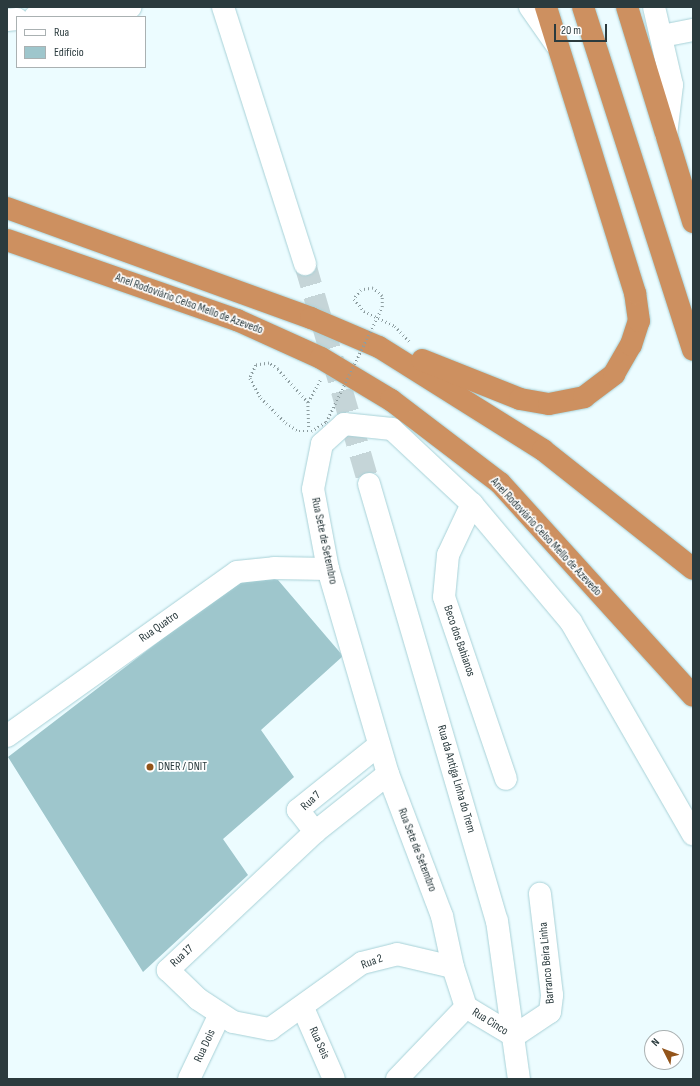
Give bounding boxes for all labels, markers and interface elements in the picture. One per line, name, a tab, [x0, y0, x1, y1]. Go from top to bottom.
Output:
legend	[16, 16, 146, 68]
scale bar	[556, 16, 609, 42]
text: 20 m	[561, 23, 581, 38]
text: Rua	[54, 25, 69, 40]
text: Edifício	[54, 45, 84, 60]
street label: Anel Rodoviário Celso Mello de Azevedo	[113, 271, 265, 337]
street label: Anel Rodoviário Celso Mello de Azevedo	[487, 475, 605, 599]
street label: Rua Sete de Setembro	[308, 496, 340, 586]
street label: Beco dos Bahianos	[440, 603, 478, 679]
street label: Rua Quatro	[137, 608, 181, 646]
street label: Rua da Antiga Linha do Trem	[434, 723, 478, 835]
place label: DNER / DNIT	[158, 760, 207, 774]
marker: DNER / DNIT	[145, 762, 155, 772]
street label: Rua 7	[298, 788, 324, 814]
street label: Rua Sete de Setembro	[394, 806, 440, 894]
street label: Barranco Beira Linha	[536, 922, 558, 1004]
street label: Rua 17	[168, 942, 196, 970]
street label: Rua 2	[359, 951, 385, 973]
street label: Rua Cinco	[469, 1005, 511, 1039]
street label: Rua Seis	[306, 1025, 332, 1061]
street label: Rua Dois	[191, 1027, 219, 1065]
north arrow	[644, 1030, 684, 1070]
text: N	[649, 1036, 662, 1049]

